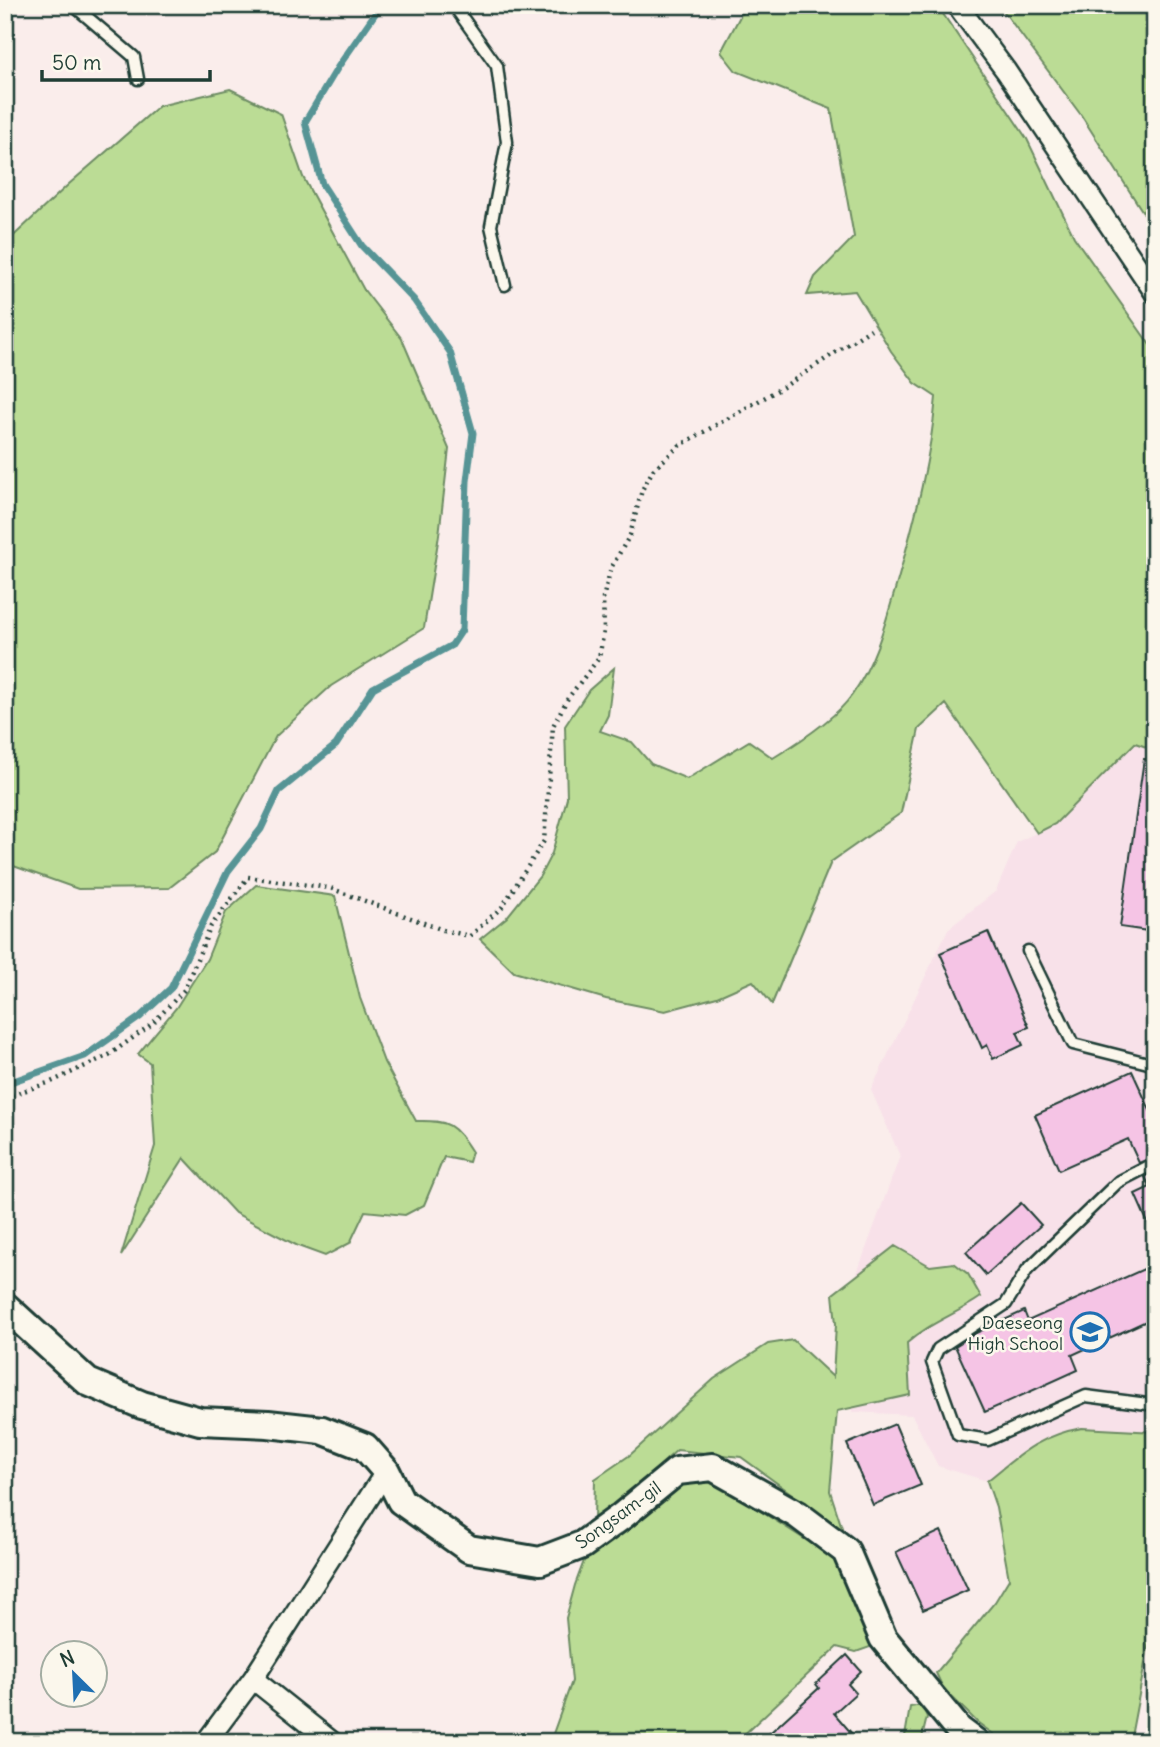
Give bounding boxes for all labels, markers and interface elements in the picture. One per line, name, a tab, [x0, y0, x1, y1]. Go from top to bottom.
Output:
scale bar	[42, 38, 210, 82]
text: 50 m	[52, 49, 101, 76]
place label: Daeseong High School	[968, 1311, 1063, 1355]
school or university icon: Daeseong High School	[1069, 1311, 1111, 1353]
street label: Songsam-gil	[571, 1476, 665, 1554]
north arrow	[38, 1638, 108, 1708]
text: N	[56, 1645, 78, 1672]

